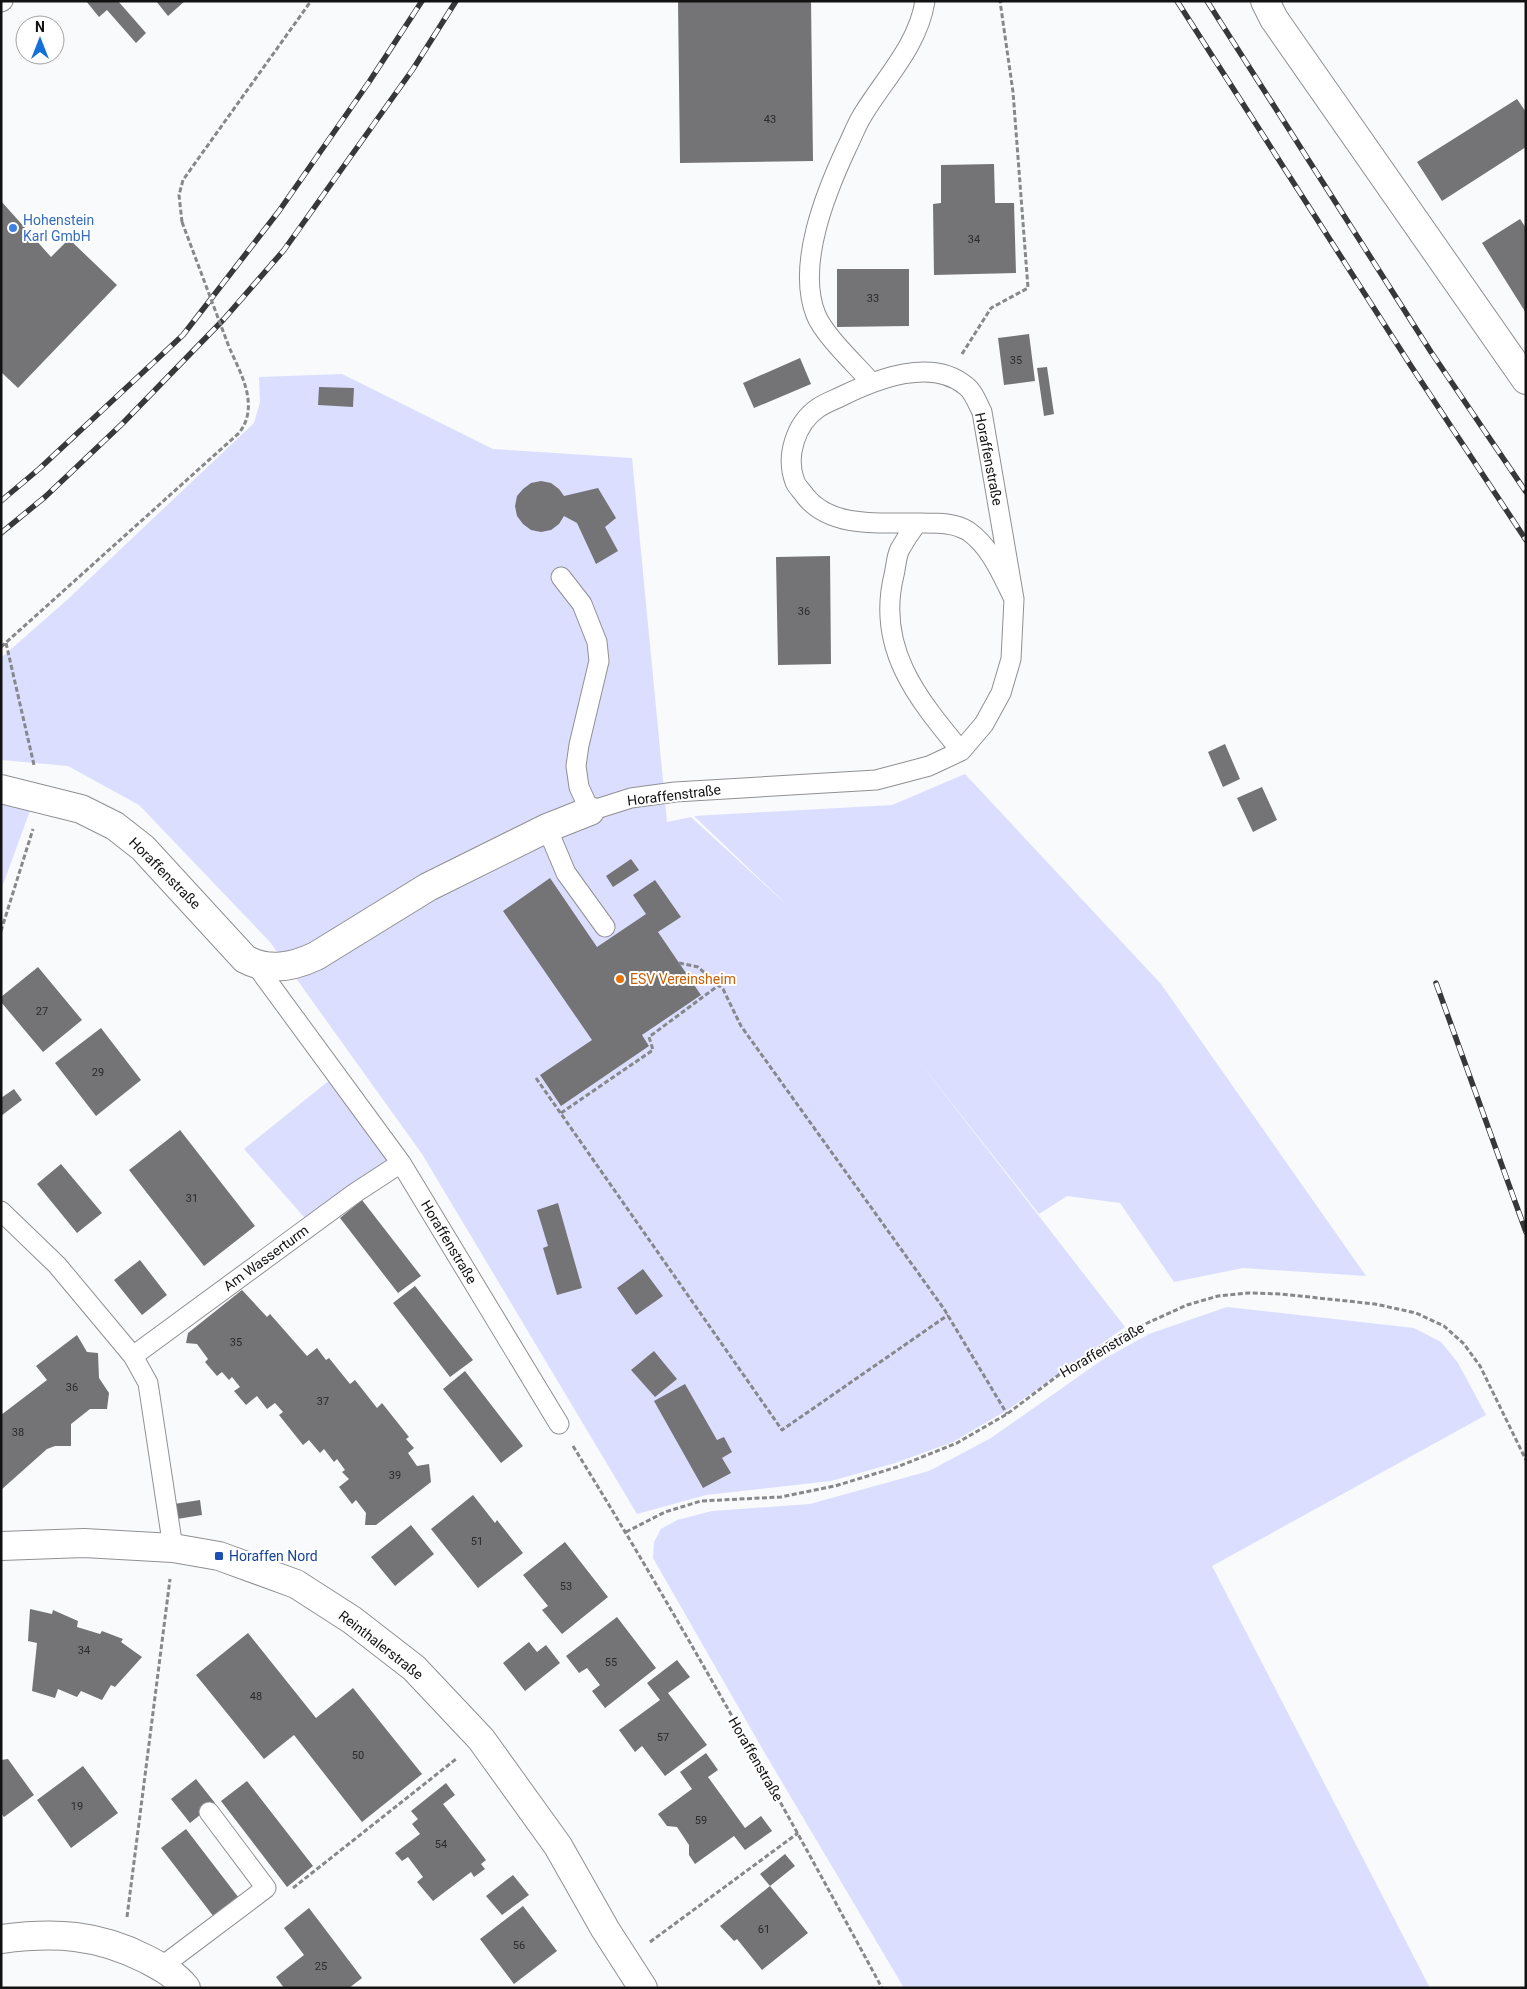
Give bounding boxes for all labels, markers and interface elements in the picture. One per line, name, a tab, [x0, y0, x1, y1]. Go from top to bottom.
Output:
north arrow	[15, 15, 65, 65]
text: N	[35, 19, 45, 35]
house number: 43	[764, 113, 776, 126]
place label: Hohenstein Karl GmbH	[23, 212, 94, 244]
marker: Hohenstein Karl GmbH	[7, 222, 19, 234]
house number: 34	[968, 233, 980, 246]
house number: 33	[867, 292, 879, 305]
house number: 35	[1010, 354, 1022, 367]
street label: Horaffenstraße	[972, 411, 1006, 507]
house number: 36	[798, 605, 810, 618]
street label: Horaffenstraße	[626, 781, 722, 809]
street label: Horaffenstraße	[126, 834, 204, 912]
place label: ESV Vereinsheim	[630, 971, 736, 987]
marker: ESV Vereinsheim	[614, 973, 626, 985]
house number: 27	[36, 1005, 48, 1018]
house number: 29	[92, 1066, 104, 1079]
house number: 31	[186, 1192, 198, 1205]
street label: Horaffenstraße	[418, 1197, 480, 1287]
street label: Am Wasserturm	[220, 1222, 312, 1294]
street label: Horaffenstraße	[1057, 1319, 1147, 1381]
house number: 35	[230, 1336, 242, 1349]
house number: 36	[66, 1381, 78, 1394]
house number: 37	[317, 1395, 329, 1408]
house number: 38	[12, 1426, 24, 1439]
house number: 39	[389, 1469, 401, 1482]
house number: 51	[471, 1535, 483, 1548]
place label: Horaffen Nord	[229, 1548, 318, 1564]
marker: Horaffen Nord	[213, 1550, 225, 1562]
house number: 53	[560, 1580, 572, 1593]
street label: Reinthalerstraße	[336, 1607, 426, 1683]
house number: 34	[78, 1644, 90, 1657]
house number: 55	[605, 1656, 617, 1669]
house number: 48	[250, 1690, 262, 1703]
street label: Horaffenstraße	[725, 1714, 787, 1804]
house number: 57	[657, 1731, 669, 1744]
house number: 50	[352, 1749, 364, 1762]
house number: 19	[71, 1800, 83, 1813]
house number: 59	[695, 1814, 707, 1827]
house number: 54	[435, 1838, 447, 1851]
house number: 61	[758, 1923, 770, 1936]
house number: 56	[513, 1939, 525, 1952]
house number: 25	[315, 1960, 327, 1973]

